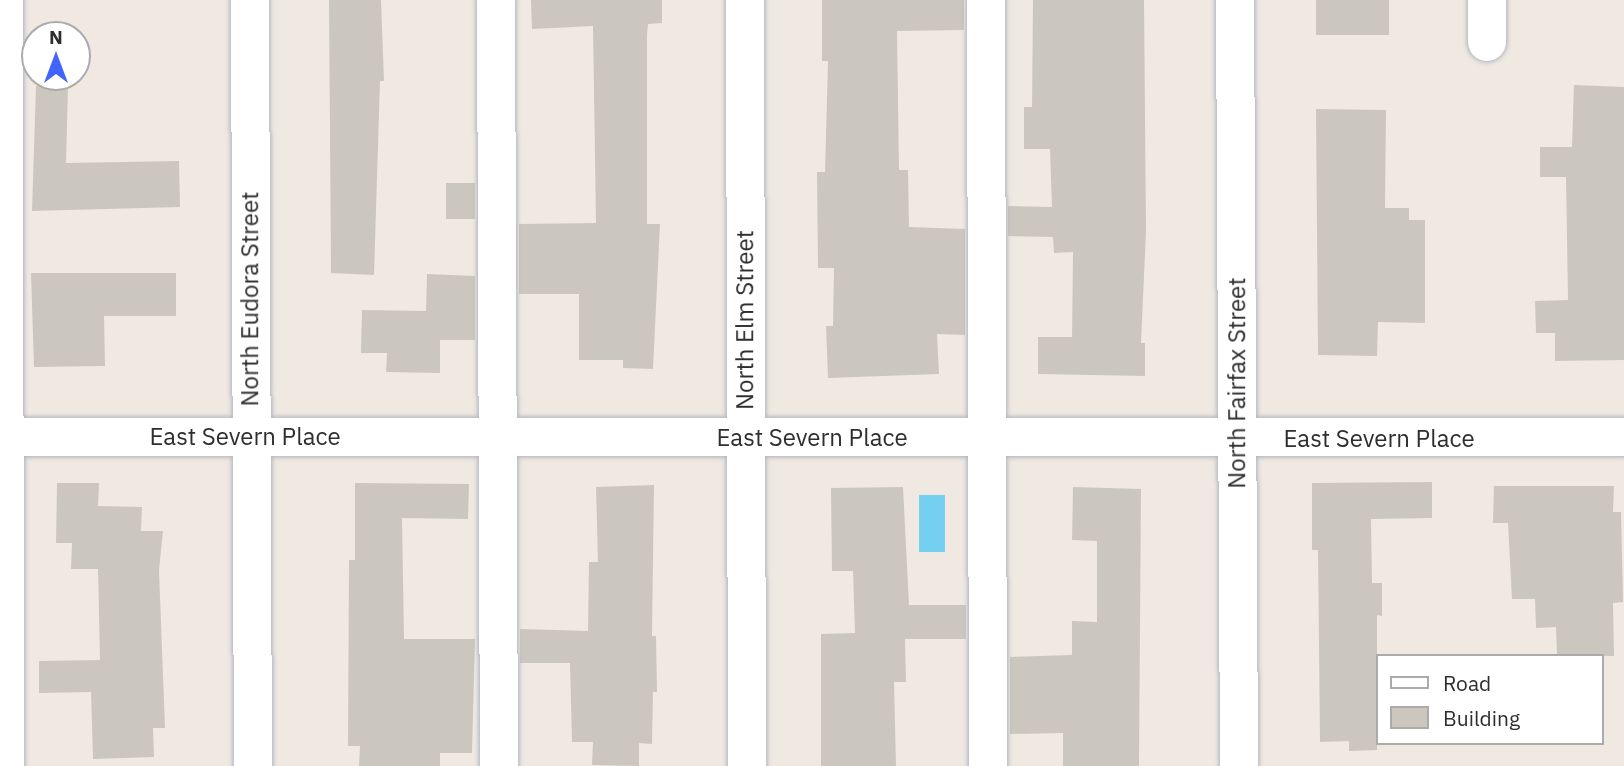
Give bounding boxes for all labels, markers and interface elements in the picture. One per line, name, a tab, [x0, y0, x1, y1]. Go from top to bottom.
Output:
north arrow	[21, 21, 91, 91]
text: N	[49, 25, 63, 49]
street label: North Eudora Street	[236, 191, 264, 407]
street label: North Elm Street	[731, 230, 759, 410]
street label: North Fairfax Street	[1223, 277, 1251, 489]
street label: East Severn Place	[149, 423, 341, 451]
street label: East Severn Place	[716, 424, 908, 452]
street label: East Severn Place	[1283, 425, 1475, 453]
legend	[1376, 654, 1603, 745]
text: Road	[1443, 669, 1491, 697]
text: Building	[1443, 704, 1520, 732]

